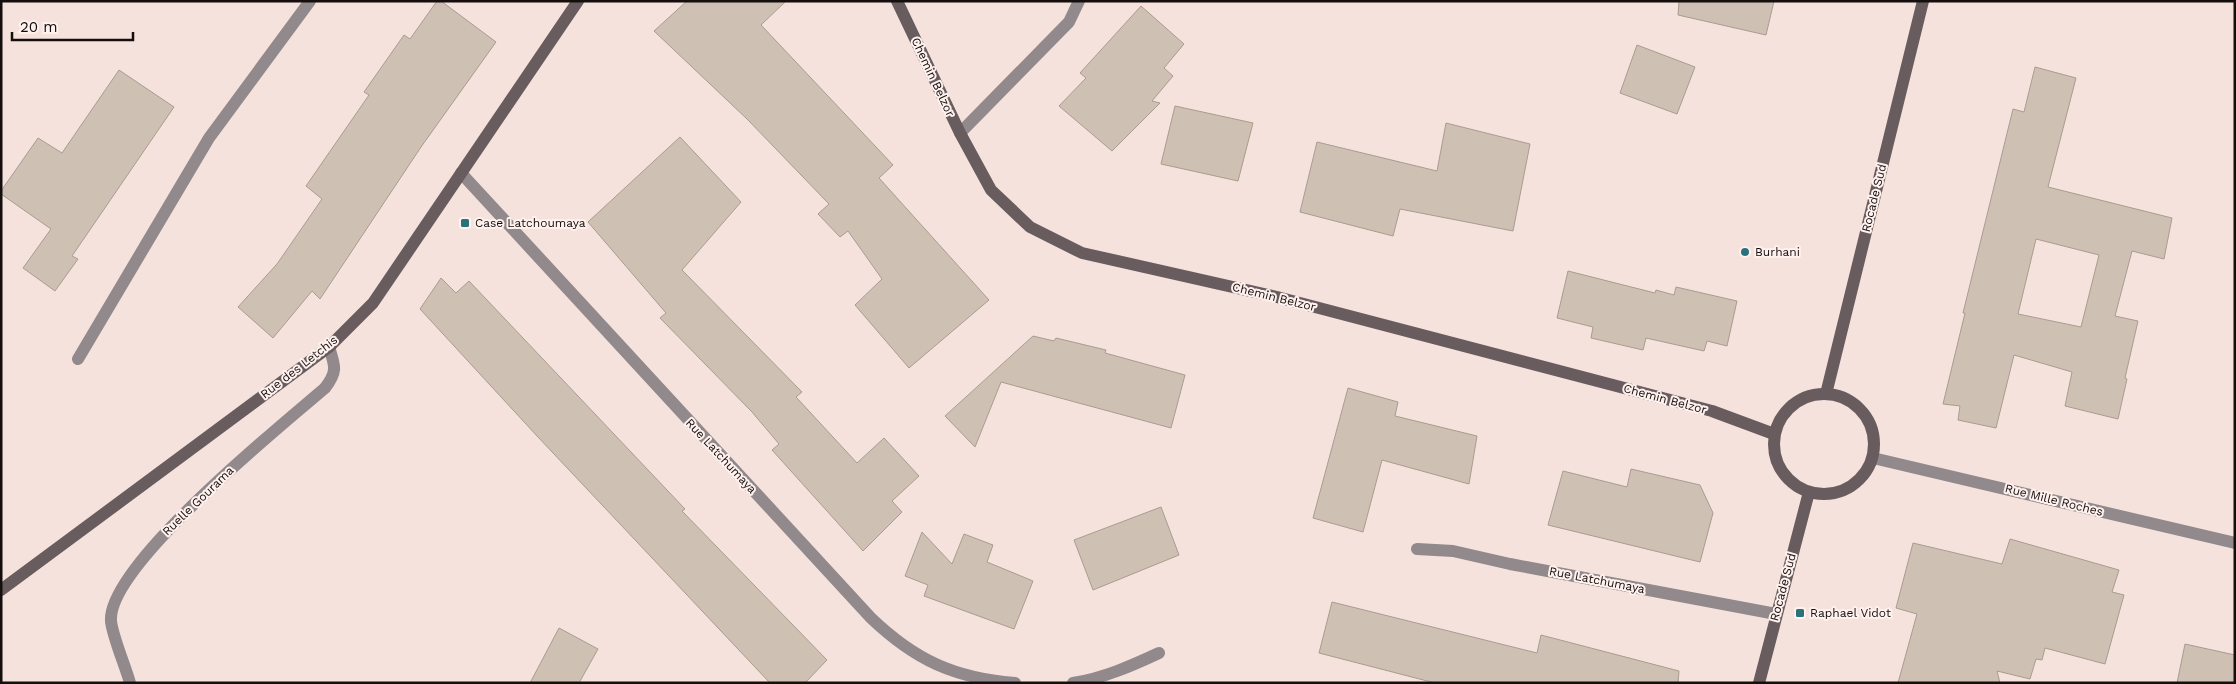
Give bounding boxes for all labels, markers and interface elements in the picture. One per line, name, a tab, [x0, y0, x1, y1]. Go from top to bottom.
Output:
scale bar	[12, 10, 134, 42]
text: 20 m	[20, 18, 58, 36]
street label: Chemin Belzor	[909, 35, 957, 119]
street label: Rocade Sud	[1859, 163, 1889, 233]
place label: Case Latchoumaya	[475, 216, 586, 230]
marker: Case Latchoumaya	[459, 217, 471, 229]
place label: Burhani	[1755, 245, 1800, 259]
marker: Burhani	[1739, 246, 1751, 258]
street label: Chemin Belzor	[1231, 280, 1317, 314]
street label: Rue des Letchis	[258, 333, 340, 401]
street label: Chemin Belzor	[1622, 381, 1708, 417]
street label: Rue Latchumaya	[683, 416, 759, 496]
street label: Ruelle Gourama	[159, 463, 237, 539]
street label: Rue Mille Roches	[2004, 481, 2104, 519]
street label: Rocade Sud	[1767, 552, 1799, 622]
street label: Rue Latchumaya	[1548, 564, 1646, 596]
place label: Raphael Vidot	[1810, 606, 1891, 620]
marker: Raphael Vidot	[1794, 607, 1806, 619]

